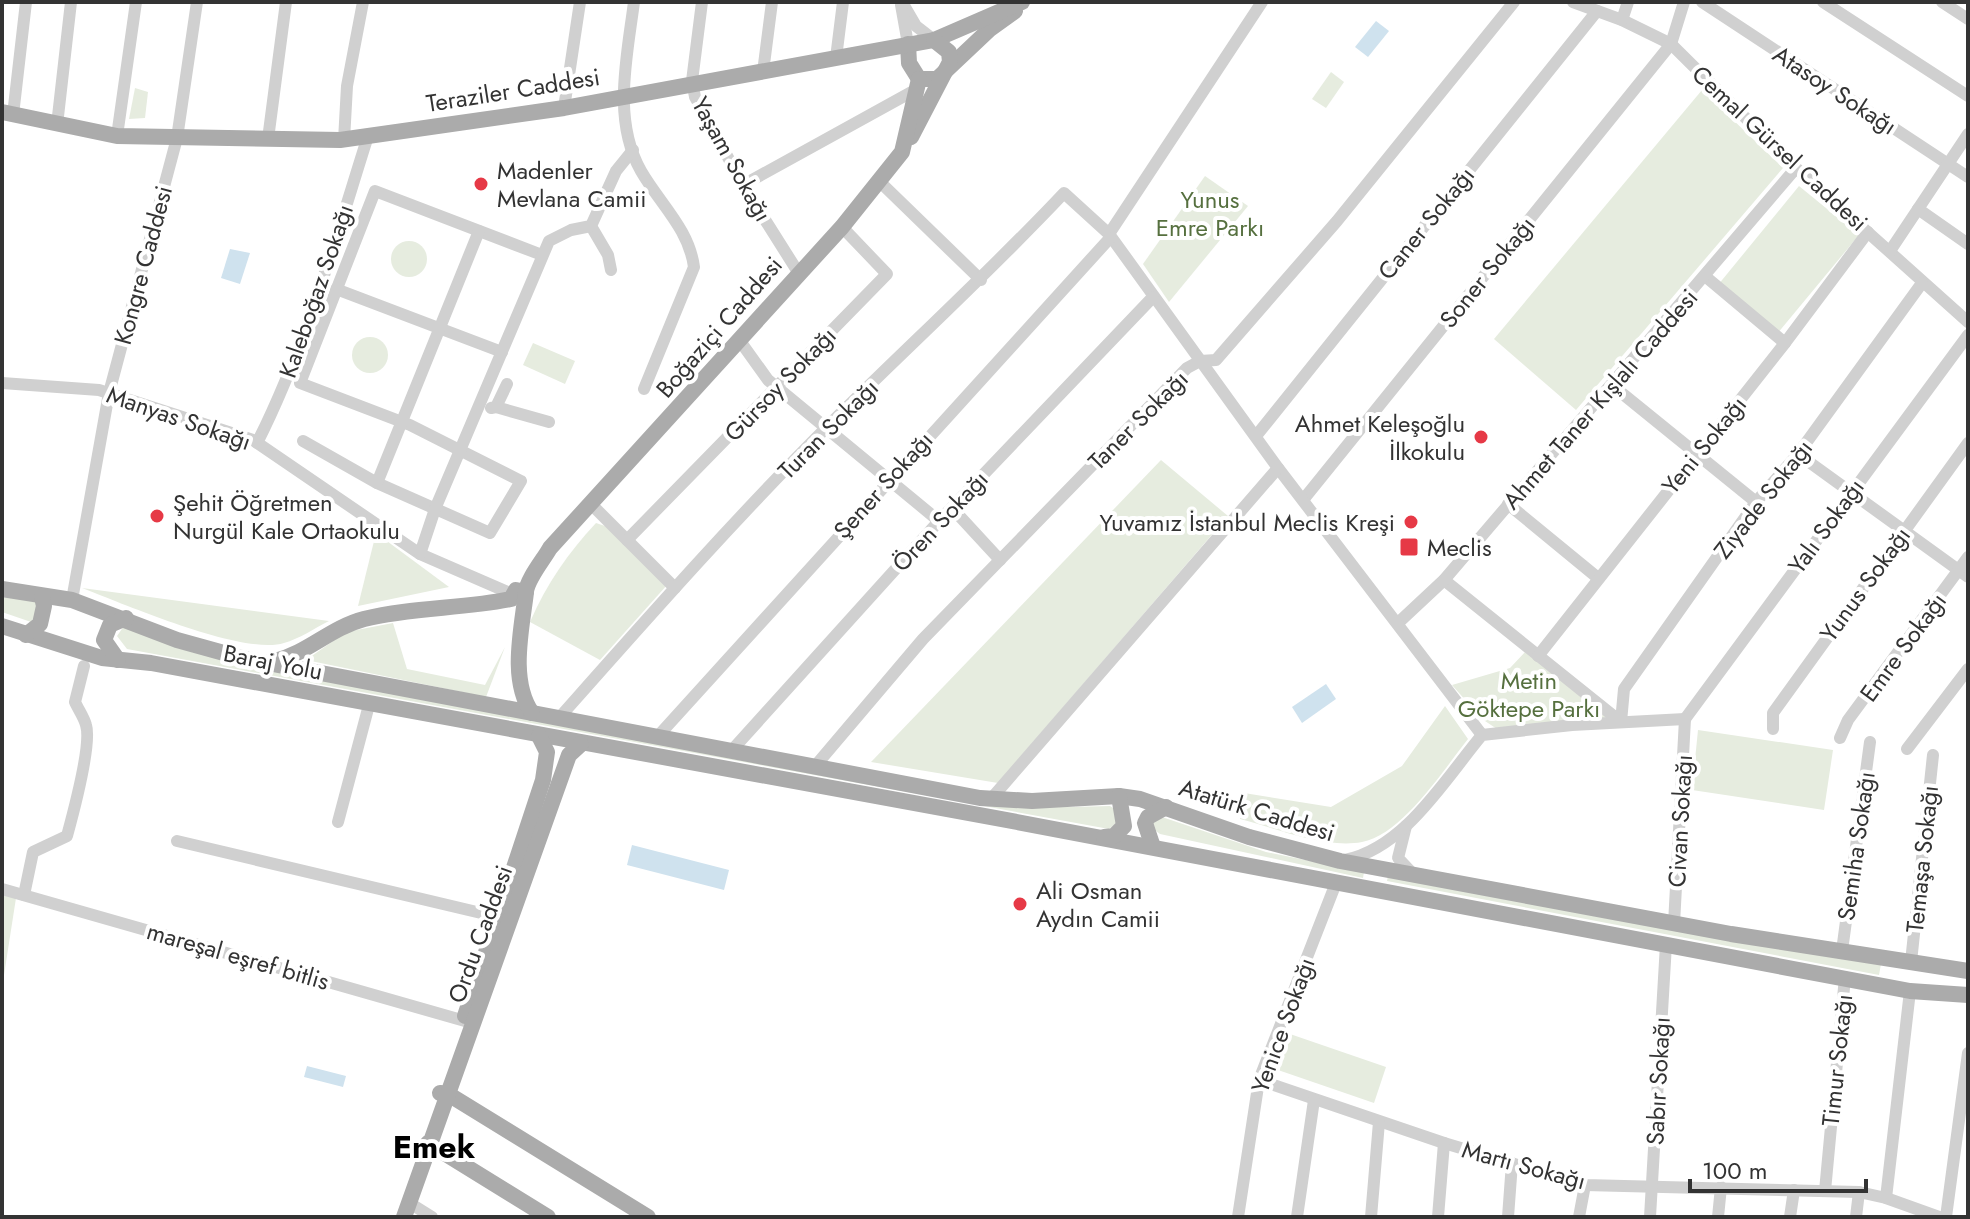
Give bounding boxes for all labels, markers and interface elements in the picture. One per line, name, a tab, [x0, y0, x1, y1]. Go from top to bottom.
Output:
street label: Atasoy Sokağı	[1766, 37, 1904, 143]
street label: Cemal Gürsel Caddesi	[1684, 57, 1876, 239]
street label: Teraziler Caddesi	[424, 59, 602, 121]
street label: Yaşam Sokağı	[683, 90, 781, 228]
place label: Madenler Mevlana Camii	[497, 153, 647, 216]
street label: Caner Sokağı	[1369, 159, 1483, 287]
marker: Madenler Mevlana Camii	[472, 175, 490, 193]
street label: Kongre Caddesi	[105, 182, 181, 348]
park label: Yunus Emre Parkı	[1156, 182, 1264, 245]
street label: Kaleboğaz Sokağı	[270, 199, 362, 383]
street label: Soner Sokağı	[1431, 209, 1543, 335]
street label: Boğaziçi Caddesi	[648, 249, 790, 405]
street label: Ahmet Taner Kışlalı Caddesi	[1494, 281, 1706, 517]
street label: Gürsoy Sokağı	[716, 319, 844, 449]
street label: Taner Sokağı	[1080, 362, 1196, 478]
street label: Turan Sokağı	[770, 371, 886, 487]
street label: Manyas Sokağı	[102, 377, 256, 459]
street label: Yeni Sokağı	[1653, 388, 1755, 502]
place label: Ahmet Keleşoğlu İlkokulu	[1295, 406, 1465, 469]
street label: Şener Sokağı	[825, 423, 941, 547]
marker: Ahmet Keleşoğlu İlkokulu	[1472, 428, 1490, 446]
street label: Ziyade Sokağı	[1705, 432, 1821, 566]
street label: Ören Sokağı	[884, 463, 996, 579]
street label: Yalı Sokağı	[1780, 471, 1872, 581]
place label: Şehit Öğretmen Nurgül Kale Ortaokulu	[173, 485, 400, 548]
place label: Yuvamız İstanbul Meclis Kreşi	[1099, 505, 1395, 540]
marker: Şehit Öğretmen Nurgül Kale Ortaokulu	[148, 507, 166, 525]
marker: Yuvamız İstanbul Meclis Kreşi	[1402, 513, 1420, 531]
street label: Yunus Sokağı	[1811, 519, 1919, 649]
place label: Meclis	[1427, 530, 1492, 565]
marker: Meclis	[1398, 536, 1420, 558]
street label: Emre Sokağı	[1851, 585, 1955, 709]
street label: Baraj Yolu	[220, 635, 326, 689]
park label: Metin Göktepe Parkı	[1458, 663, 1600, 726]
street label: Civan Sokağı	[1659, 754, 1701, 888]
street label: Semiha Sokağı	[1828, 769, 1884, 923]
street label: Atatürk Caddesi	[1175, 770, 1339, 850]
street label: Temaşa Sokağı	[1897, 784, 1947, 934]
street label: Ordu Caddesi	[439, 860, 521, 1008]
place label: Ali Osman Aydın Camii	[1036, 873, 1160, 936]
marker: Ali Osman Aydın Camii	[1011, 895, 1029, 913]
street label: mareşal eşref bitlis	[143, 913, 333, 999]
street label: Yenice Sokağı	[1242, 952, 1324, 1098]
street label: Timur Sokağı	[1813, 992, 1861, 1128]
street label: Sabır Sokağı	[1637, 1016, 1679, 1146]
district label: Emek	[393, 1124, 476, 1170]
street label: Martı Sokağı	[1458, 1132, 1590, 1198]
scale bar	[1690, 1143, 1866, 1193]
text: 100 m	[1702, 1153, 1768, 1188]

